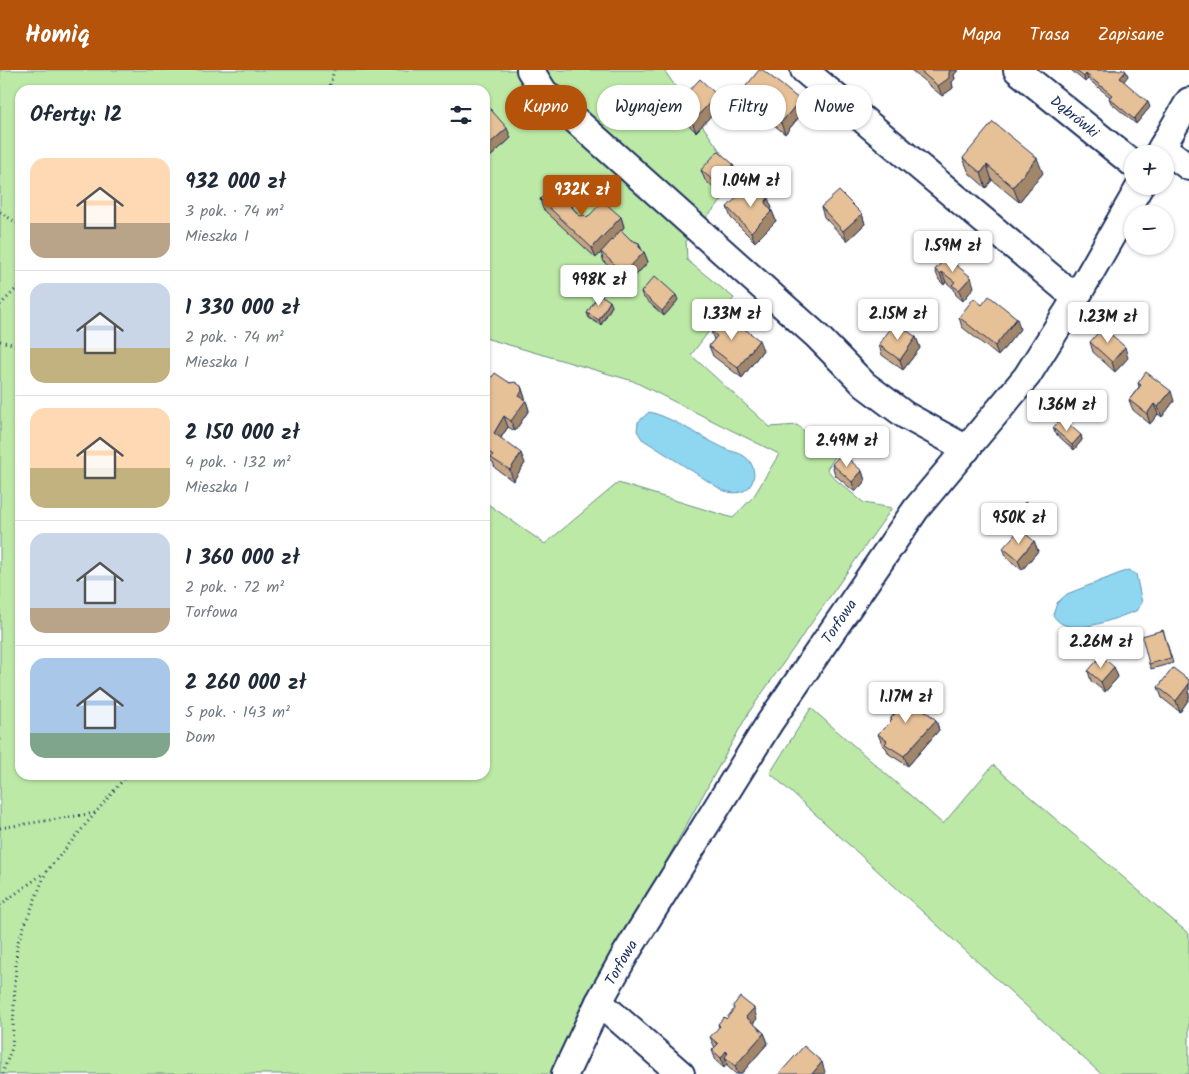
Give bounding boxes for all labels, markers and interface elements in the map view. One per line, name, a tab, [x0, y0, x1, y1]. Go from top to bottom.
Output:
text: Homiq	[25, 16, 90, 55]
text: Mapa	[962, 21, 1002, 50]
text: Trasa	[1030, 21, 1070, 50]
text: Zapisane	[1098, 21, 1164, 50]
chip: Kupno	[505, 85, 587, 130]
chip: Wynajem	[597, 85, 700, 130]
chip: Filtry	[710, 85, 786, 130]
chip: Nowe	[796, 85, 872, 130]
street label: Dąbrówki	[1044, 90, 1105, 146]
text: Oferty: 12	[30, 99, 122, 132]
icon: filters	[447, 101, 475, 129]
map controls	[1124, 145, 1174, 255]
button: +	[1124, 145, 1174, 195]
text: 932 000 zł	[185, 166, 286, 199]
pin: 1.04M zł	[699, 166, 803, 208]
text: 1.04M zł	[722, 169, 780, 194]
pin: 932K zł	[536, 174, 628, 217]
icon: home	[70, 178, 130, 238]
text: 932K zł	[554, 178, 610, 203]
text: 3 pok. · 74 m²	[185, 199, 284, 224]
button: −	[1124, 205, 1174, 255]
text: Mieszka I	[185, 224, 249, 249]
pin: 1.59M zł	[901, 230, 1005, 273]
text: 1.59M zł	[925, 234, 981, 259]
pin: 998K zł	[553, 264, 645, 307]
text: 998K zł	[571, 268, 627, 293]
text: 1 330 000 zł	[185, 292, 300, 325]
pin: 1.33M zł	[680, 298, 784, 341]
pin: 2.15M zł	[846, 298, 950, 341]
text: 1.33M zł	[703, 302, 761, 327]
text: 2.15M zł	[869, 302, 927, 327]
pin: 1.23M zł	[1056, 302, 1160, 344]
icon: home	[70, 303, 130, 363]
text: 1.23M zł	[1079, 305, 1137, 330]
text: 2 pok. · 74 m²	[185, 325, 284, 350]
text: Mieszka I	[185, 350, 249, 375]
pin: 1.36M zł	[1015, 390, 1119, 432]
text: 1.36M zł	[1038, 393, 1096, 418]
text: 2 150 000 zł	[185, 417, 300, 450]
pin: 2.49M zł	[795, 426, 899, 468]
icon: home	[70, 428, 130, 488]
text: 2.49M zł	[816, 429, 878, 454]
text: 4 pok. · 132 m²	[185, 450, 291, 475]
text: Mieszka I	[185, 475, 249, 500]
pin: 950K zł	[973, 502, 1065, 545]
text: 950K zł	[992, 506, 1046, 531]
text: 1 360 000 zł	[185, 542, 300, 575]
icon: home	[70, 553, 130, 613]
text: 2 pok. · 72 m²	[185, 575, 284, 600]
street label: Torfowa	[816, 595, 864, 649]
text: Torfowa	[185, 600, 238, 625]
pin: 2.26M zł	[1049, 626, 1153, 669]
text: 2.26M zł	[1069, 630, 1133, 655]
text: 2 260 000 zł	[185, 667, 306, 700]
icon: home	[70, 678, 130, 738]
pin: 1.17M zł	[854, 682, 958, 724]
text: 1.17M zł	[879, 685, 933, 710]
text: 5 pok. · 143 m²	[185, 700, 290, 725]
text: Dom	[185, 725, 215, 750]
street label: Torfowa	[599, 935, 645, 990]

